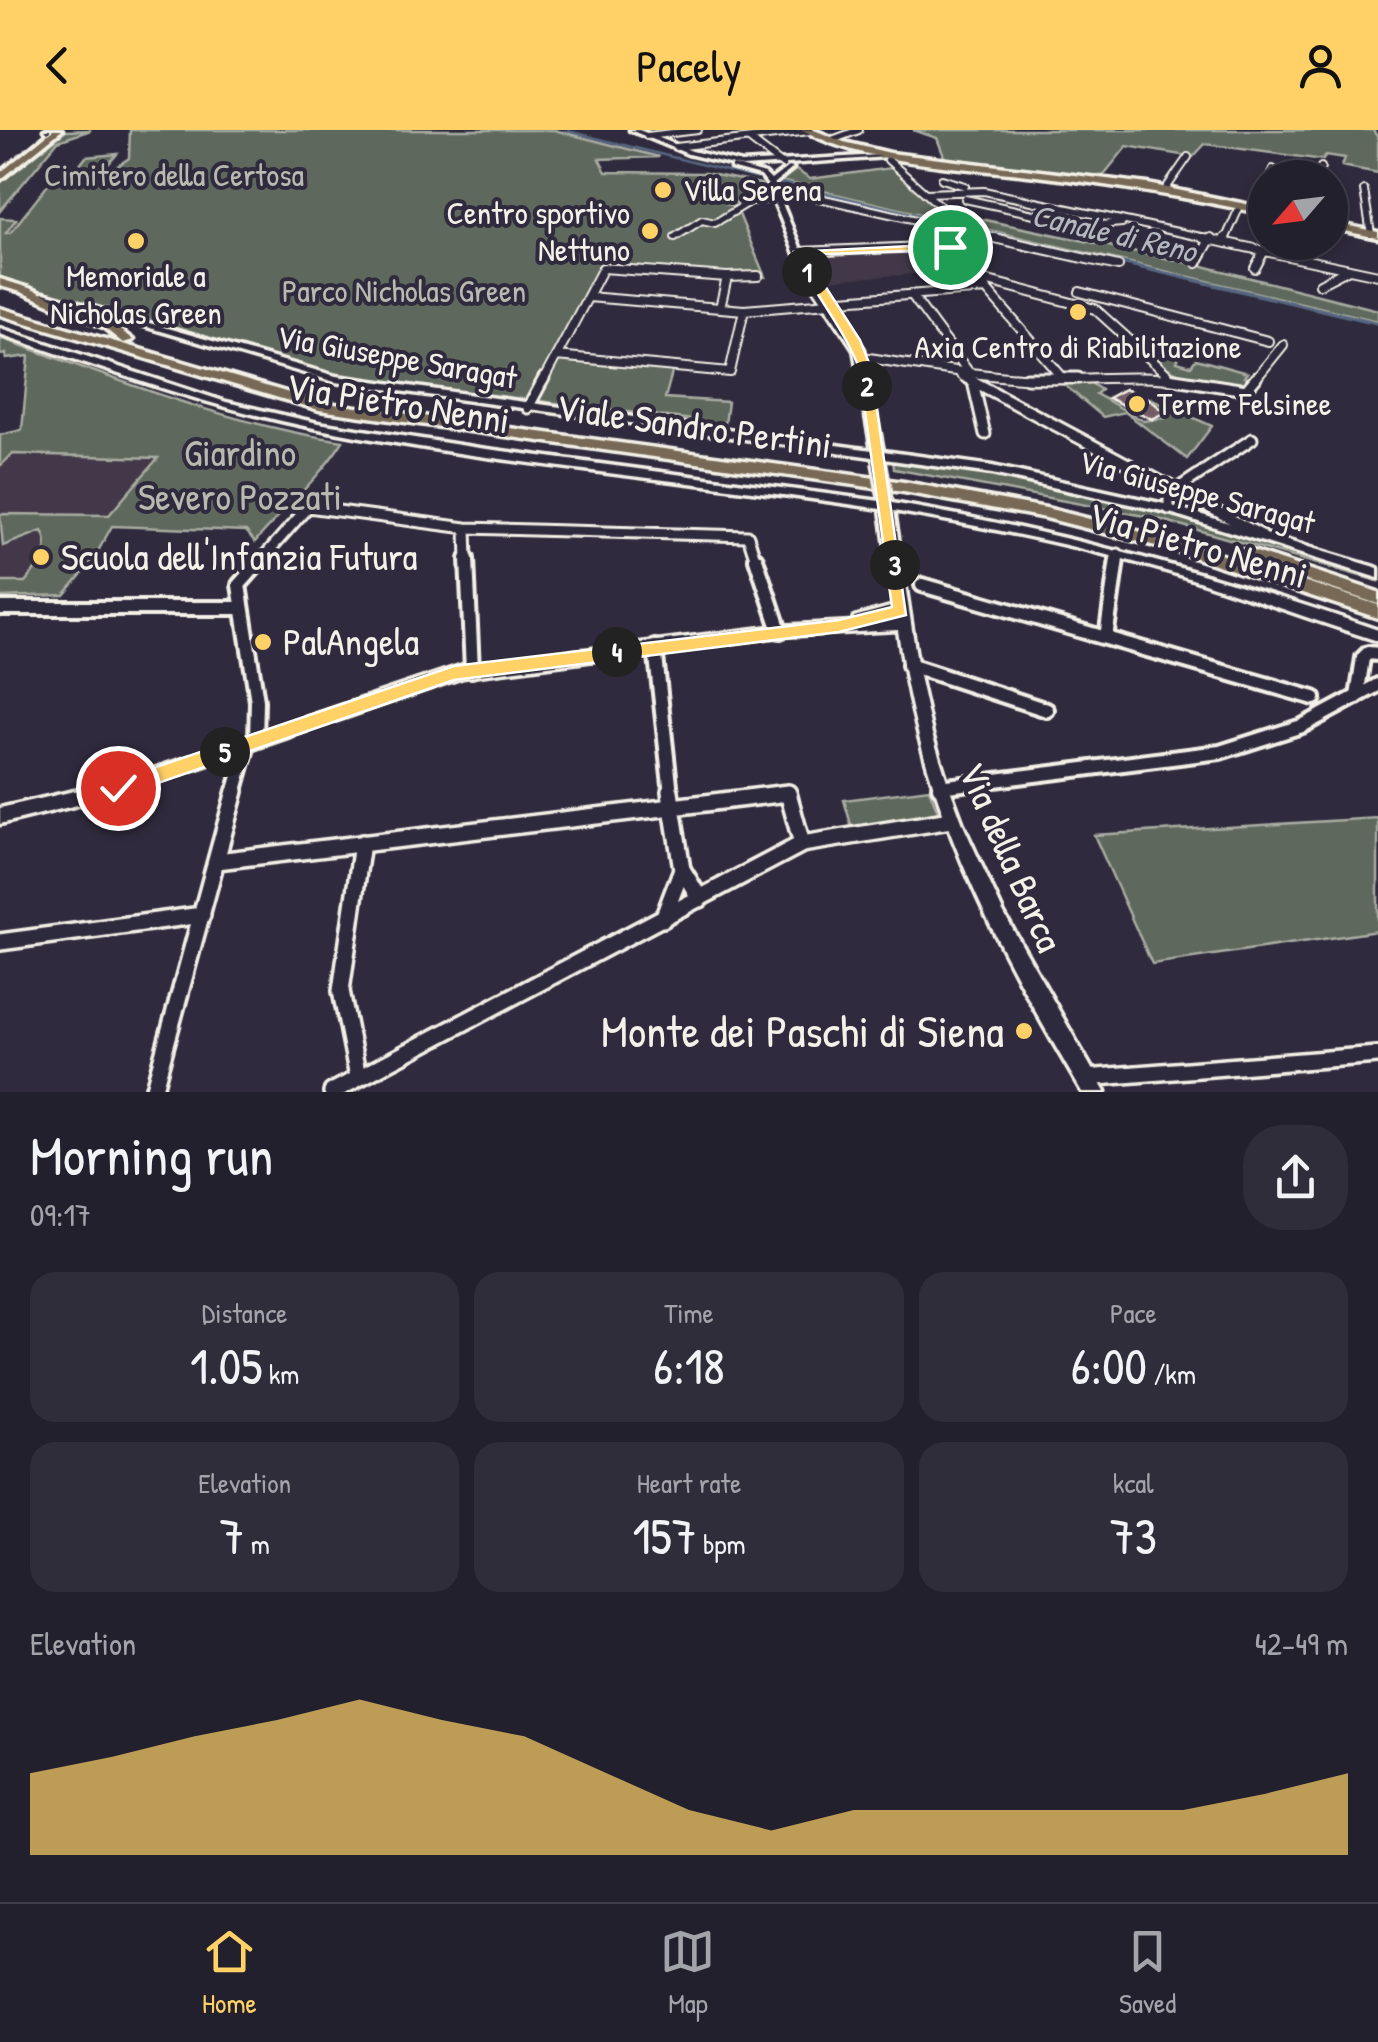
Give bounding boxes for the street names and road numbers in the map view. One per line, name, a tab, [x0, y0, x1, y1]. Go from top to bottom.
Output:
street label: Via Giuseppe Saragat	[274, 314, 521, 399]
street label: Via Pietro Nenni	[283, 359, 514, 445]
street label: Viale Sandro Pertini	[553, 380, 835, 470]
street label: Via Giuseppe Saragat	[1074, 439, 1321, 544]
street label: Via Pietro Nenni	[1083, 488, 1314, 600]
street label: Via della Barca	[947, 754, 1077, 959]

